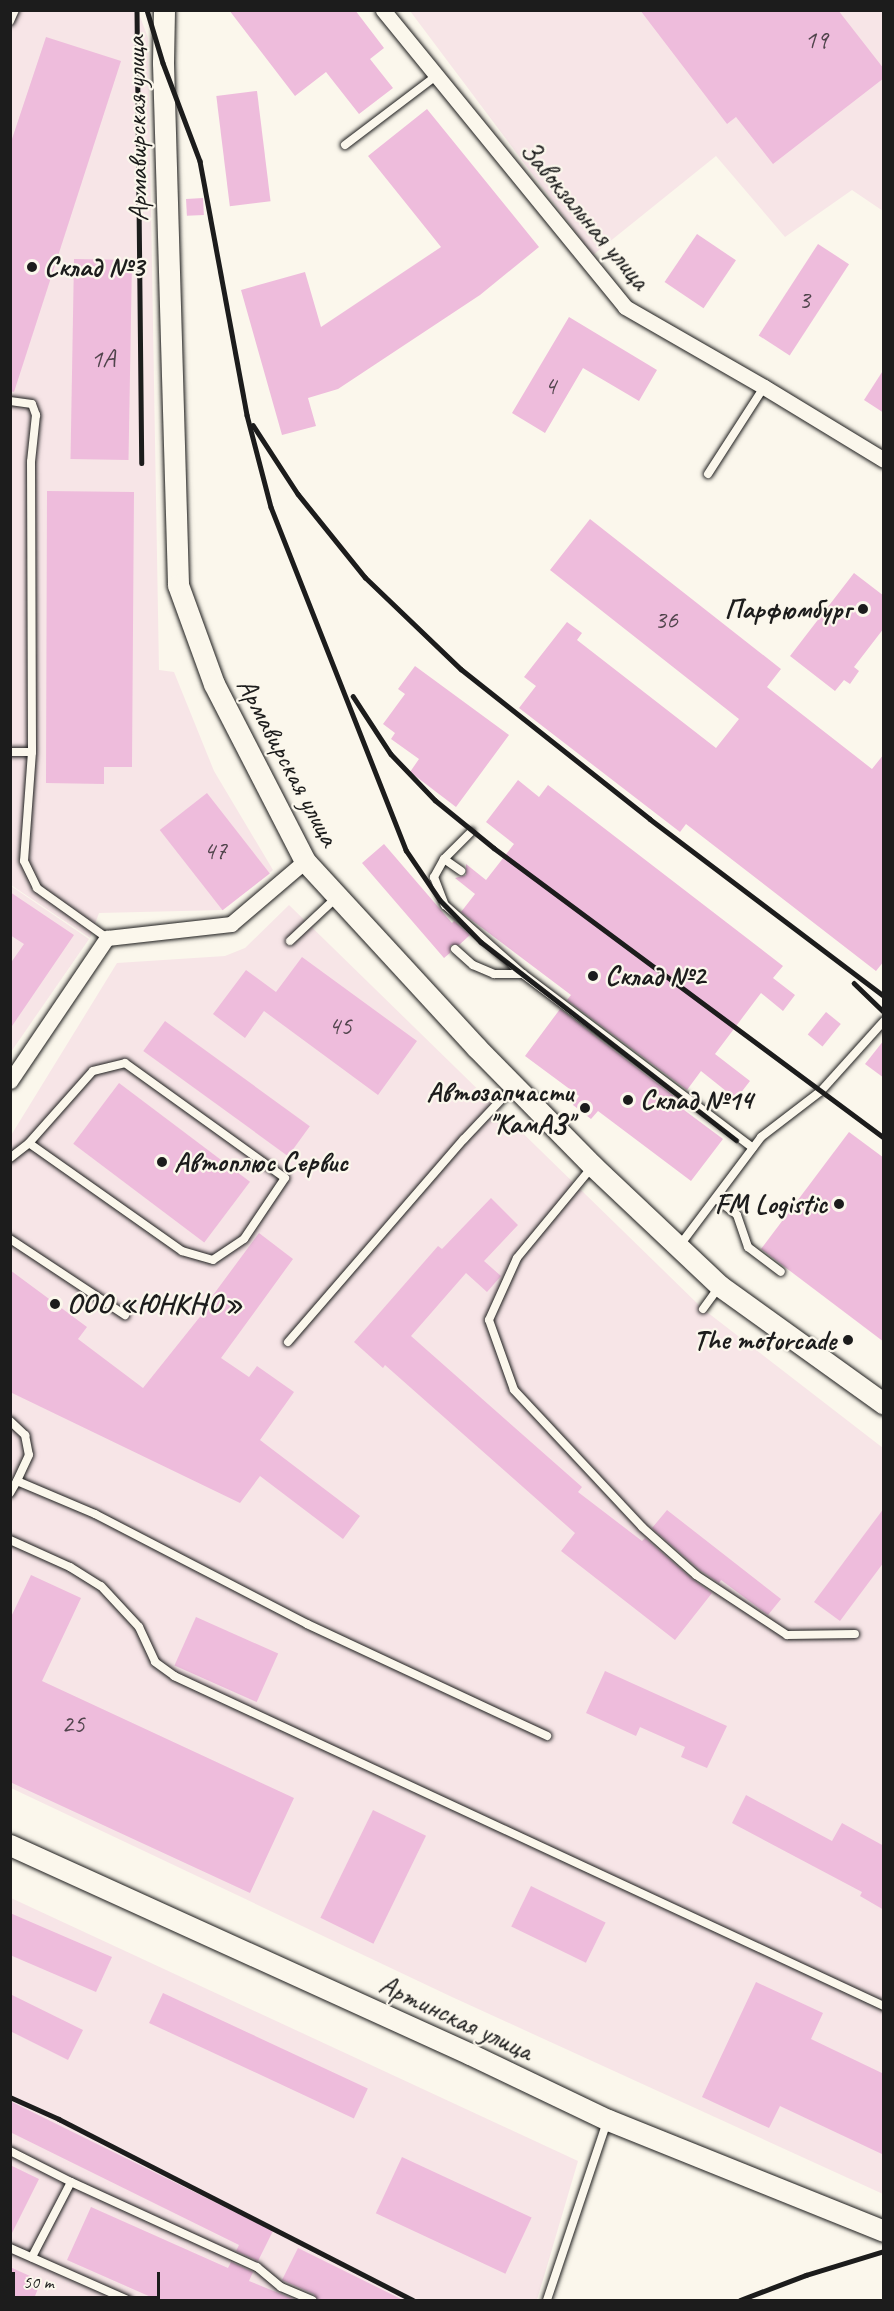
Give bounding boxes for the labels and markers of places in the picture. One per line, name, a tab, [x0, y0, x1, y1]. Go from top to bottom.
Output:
place label: Склад №3	[44, 250, 144, 284]
marker: Склад №3	[25, 260, 39, 274]
place label: Парфюмбург	[725, 592, 851, 626]
marker: Парфюмбург	[856, 602, 870, 616]
place label: Склад №2	[605, 959, 705, 993]
marker: Склад №2	[586, 969, 600, 983]
place label: Автозапчасти "КамАЗ"	[426, 1075, 573, 1141]
place label: Склад №14	[640, 1083, 753, 1117]
marker: Склад №14	[621, 1093, 635, 1107]
marker: Автозапчасти "КамАЗ"	[578, 1101, 592, 1115]
place label: Автоплюс Сервис	[174, 1145, 350, 1179]
marker: Автоплюс Сервис	[155, 1155, 169, 1169]
place label: FM Logistic	[715, 1187, 827, 1221]
marker: FM Logistic	[832, 1197, 846, 1211]
place label: ООО «ЮНКНО»	[67, 1287, 243, 1321]
marker: ООО «ЮНКНО»	[48, 1297, 62, 1311]
place label: The motorcade	[695, 1323, 836, 1357]
marker: The motorcade	[841, 1333, 855, 1347]

